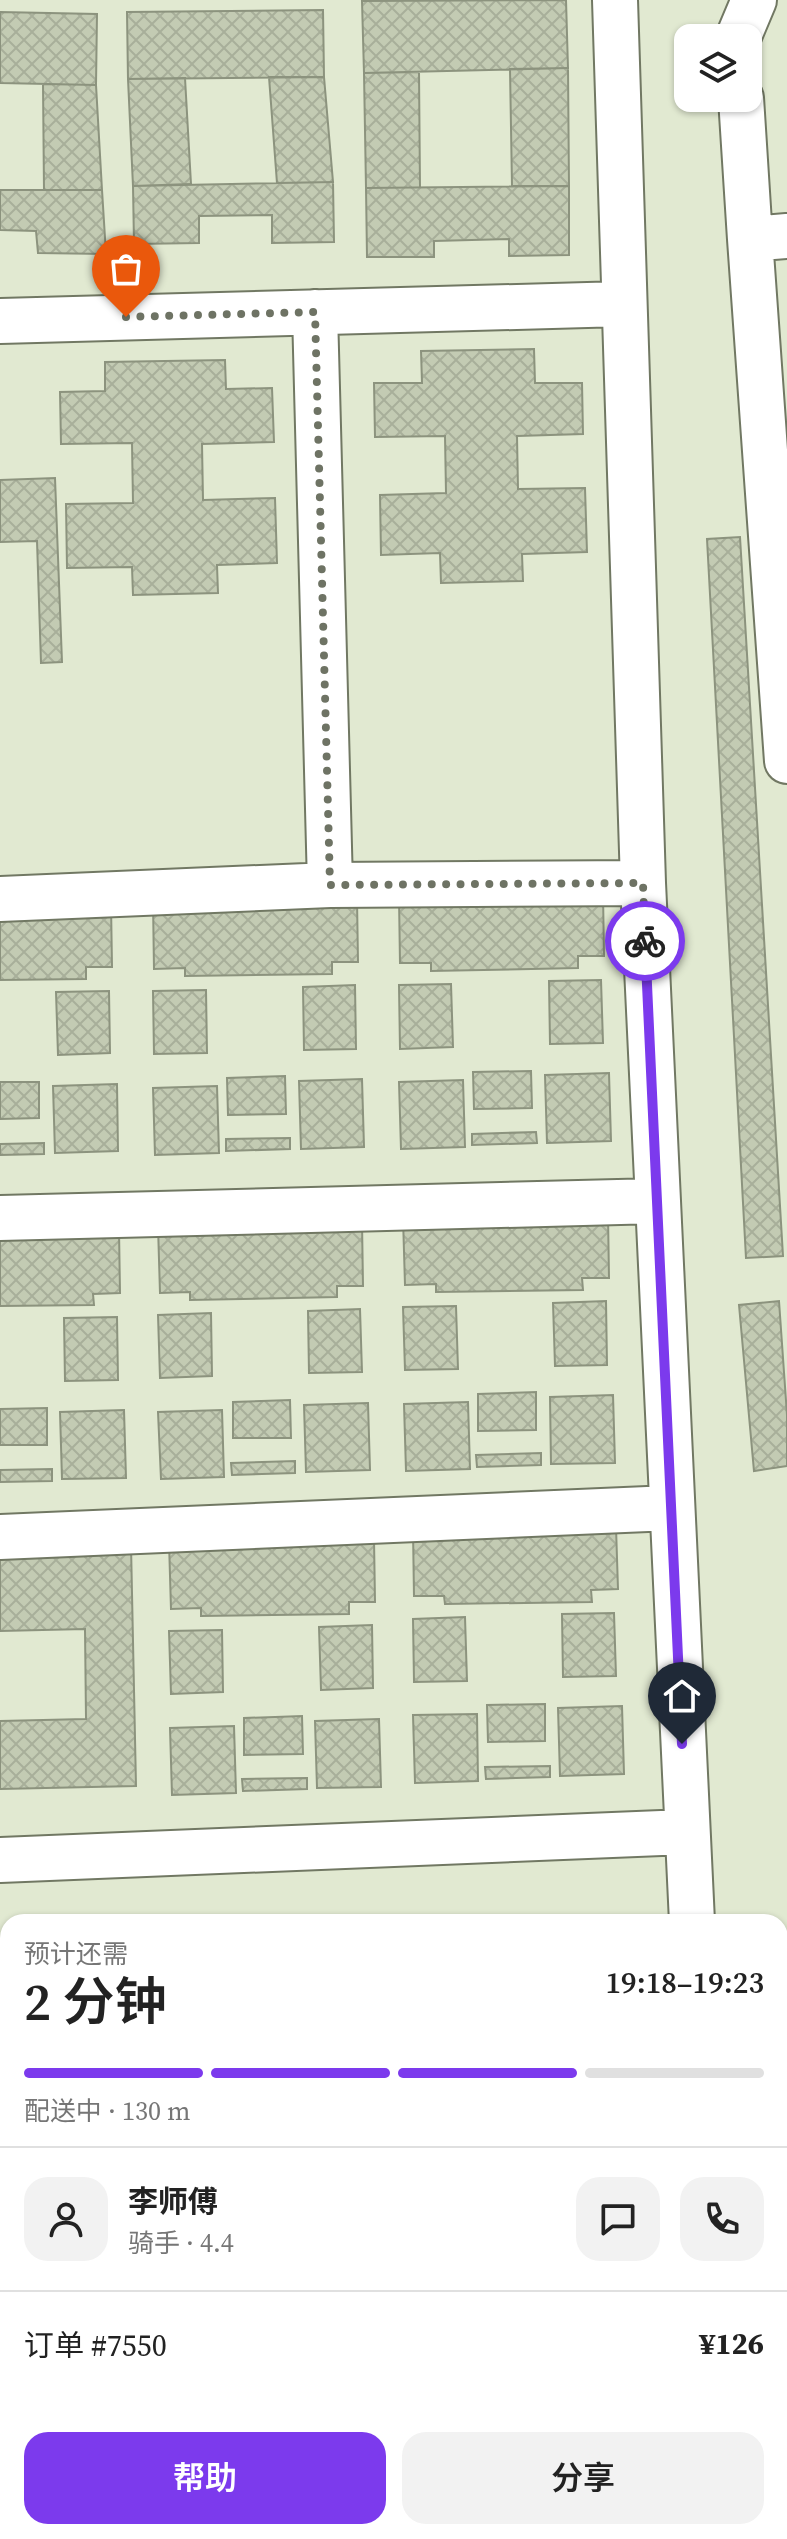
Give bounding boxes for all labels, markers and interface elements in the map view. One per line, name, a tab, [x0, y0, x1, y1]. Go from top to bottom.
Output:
map controls	[674, 24, 762, 112]
button: layers	[674, 24, 762, 112]
pin	[92, 235, 160, 317]
icon: bag	[104, 247, 148, 291]
courier	[605, 901, 685, 981]
icon: bike	[623, 919, 667, 963]
pin	[648, 1662, 716, 1744]
icon: home	[660, 1674, 704, 1718]
text: 预计还需	[24, 1936, 128, 1972]
text: 19:18–19:23	[605, 1962, 764, 2003]
text: 2 分钟	[24, 1966, 167, 2037]
text: 配送中 · 130 m	[24, 2093, 190, 2129]
button: person	[24, 2177, 108, 2261]
button: chat	[576, 2177, 660, 2261]
button: phone	[680, 2177, 764, 2261]
text: 李师傅	[128, 2181, 218, 2222]
text: 骑手 · 4.4	[128, 2225, 234, 2261]
text: ¥126	[699, 2323, 764, 2364]
text: 订单 #7550	[24, 2325, 167, 2366]
button: 帮助	[24, 2432, 386, 2524]
button: 分享	[402, 2432, 764, 2524]

